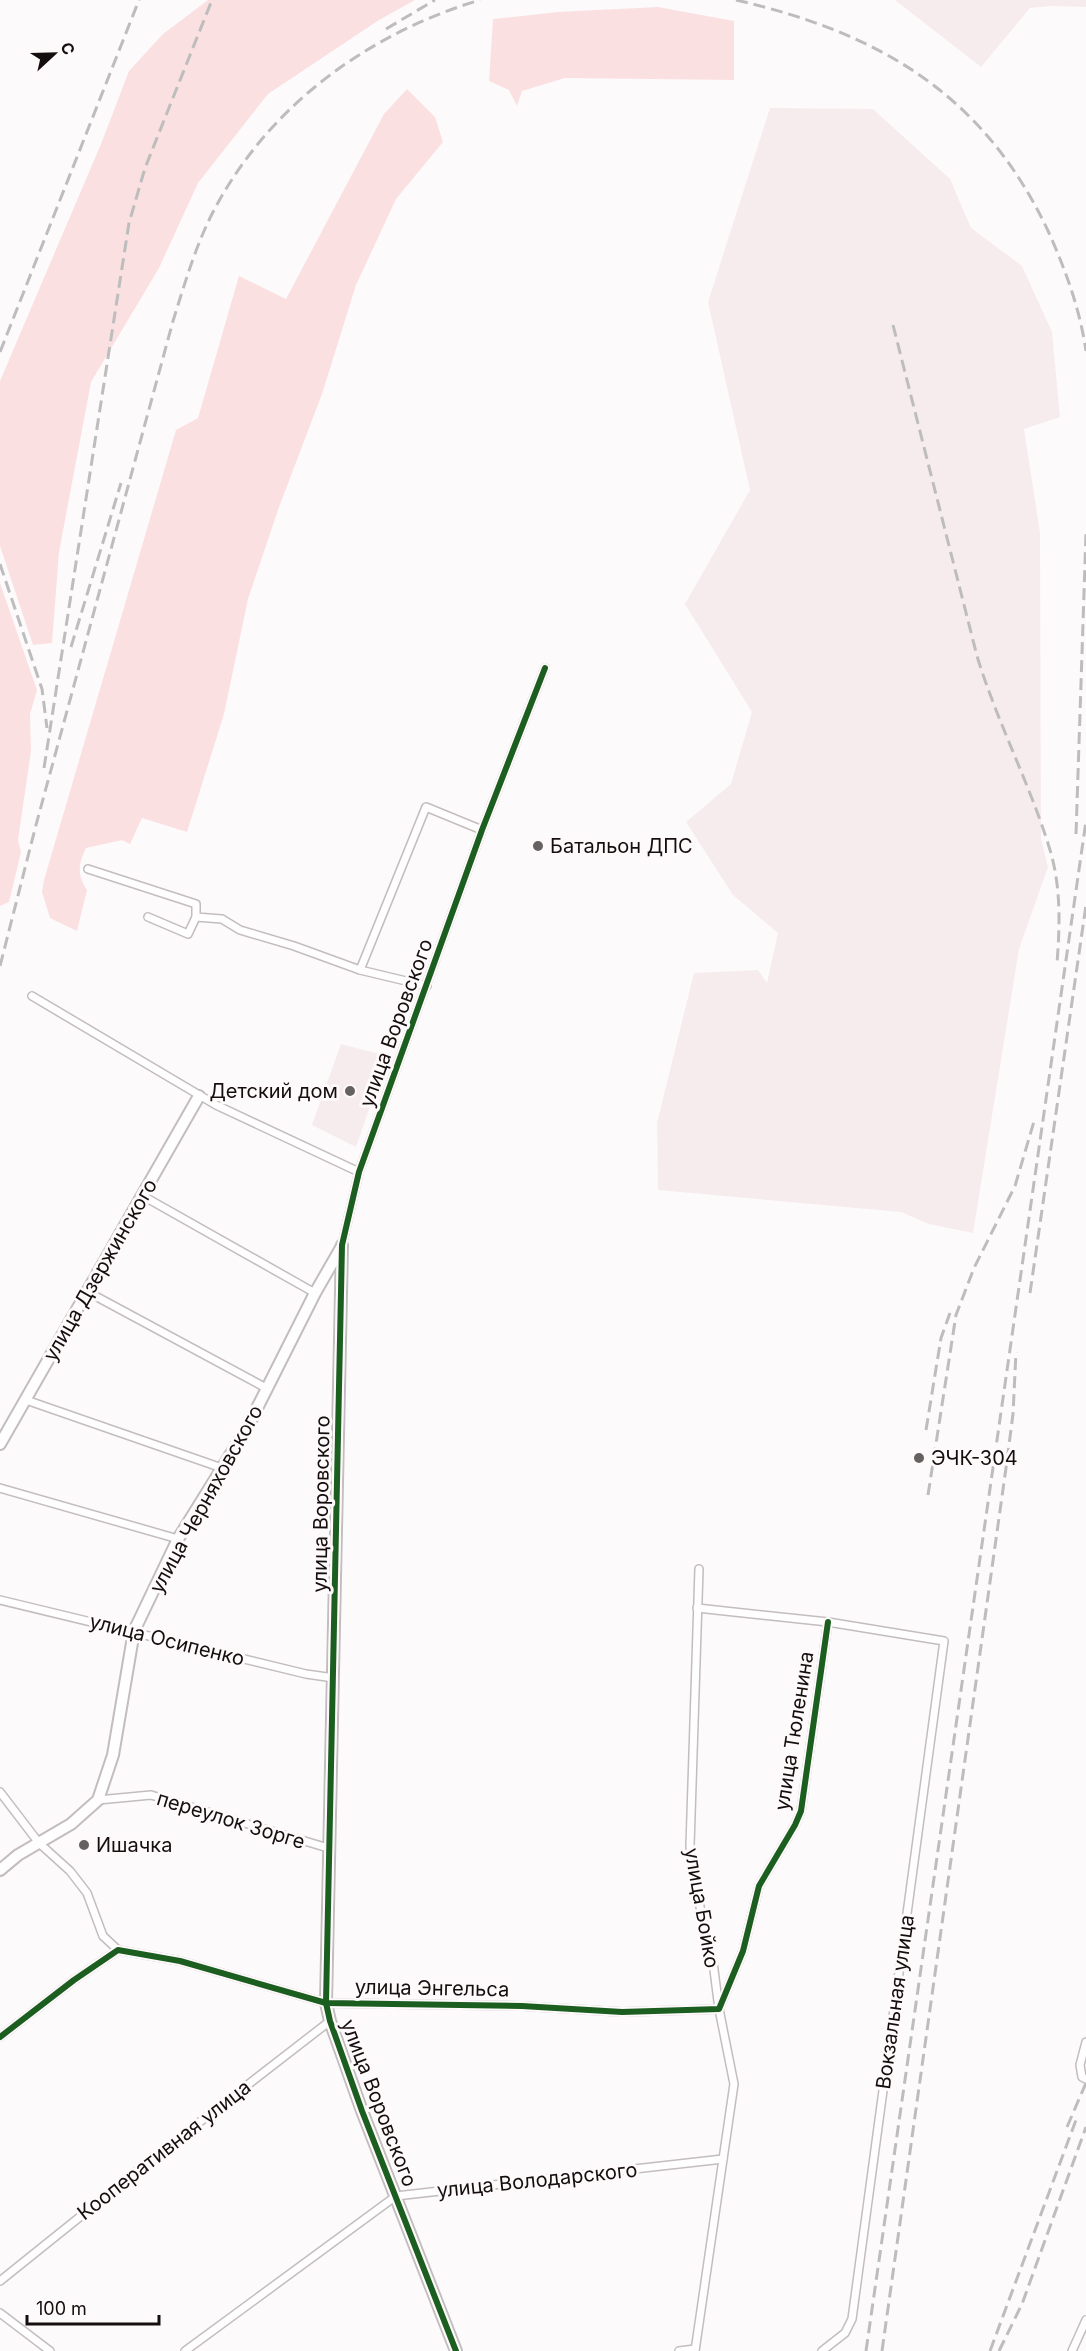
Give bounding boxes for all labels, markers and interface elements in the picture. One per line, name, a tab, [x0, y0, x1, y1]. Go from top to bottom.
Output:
north arrow	[24, 24, 84, 84]
text: С	[56, 39, 79, 58]
place label: Батальон ДПС	[550, 834, 693, 858]
marker: Батальон ДПС	[531, 839, 545, 853]
street label: улица Воровского	[354, 936, 438, 1110]
place label: Детский дом	[209, 1079, 338, 1103]
marker: Детский дом	[343, 1084, 357, 1098]
street label: улица Дзержинского	[38, 1175, 162, 1365]
street label: улица Черняховского	[144, 1401, 268, 1597]
street label: улица Воровского	[307, 1415, 335, 1593]
place label: ЭЧК-304	[931, 1446, 1018, 1470]
marker: ЭЧК-304	[912, 1451, 926, 1465]
street label: улица Осипенко	[87, 1609, 247, 1671]
street label: улица Тюленина	[770, 1650, 818, 1812]
street label: переулок Зорге	[154, 1786, 308, 1854]
place label: Ишачка	[96, 1833, 172, 1857]
marker: Ишачка	[77, 1838, 91, 1852]
street label: улица Бойко	[680, 1846, 724, 1970]
street label: Вокзальная улица	[871, 1913, 919, 2091]
street label: улица Энгельса	[355, 1975, 509, 2001]
street label: улица Воровского	[336, 2016, 422, 2190]
street label: Кооперативная улица	[73, 2075, 255, 2225]
street label: улица Володарского	[436, 2158, 638, 2202]
scale bar	[27, 2288, 159, 2326]
text: 100 m	[36, 2298, 87, 2319]

